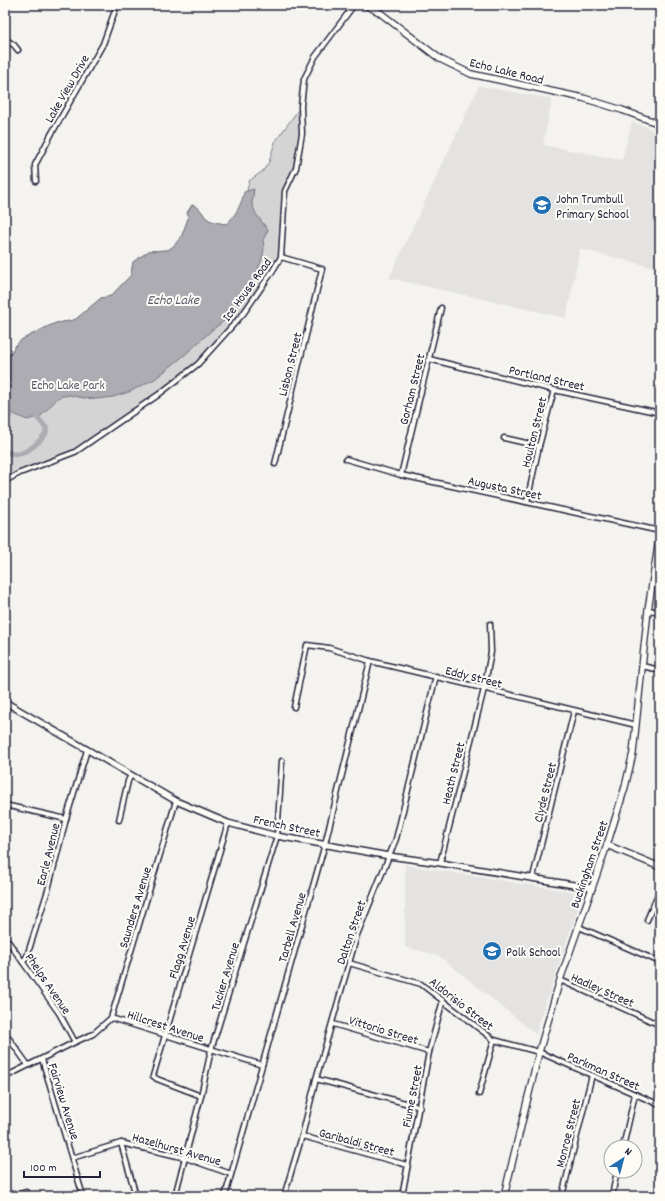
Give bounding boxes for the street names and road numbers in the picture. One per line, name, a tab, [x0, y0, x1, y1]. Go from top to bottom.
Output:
street label: Lake View Drive	[41, 51, 96, 127]
street label: Echo Lake Road	[467, 54, 545, 91]
street label: Ice House Road	[218, 255, 278, 326]
street label: Lisbon Street	[274, 330, 309, 399]
street label: Gorham Street	[395, 352, 431, 427]
street label: Portland Street	[507, 361, 586, 397]
street label: Houlton Street	[517, 395, 553, 470]
street label: Augusta Street	[466, 472, 543, 507]
street label: Eddy Street	[443, 662, 504, 695]
street label: Heath Street	[437, 740, 471, 807]
street label: Clyde Street	[530, 760, 563, 825]
street label: French Street	[251, 811, 322, 844]
street label: Buckingham Street	[566, 818, 614, 911]
street label: Earle Avenue	[32, 821, 66, 888]
street label: Saunders Avenue	[115, 864, 158, 951]
street label: Tarbell Avenue	[274, 890, 313, 965]
street label: Dalton Street	[332, 898, 372, 968]
street label: Flagg Avenue	[165, 914, 202, 982]
street label: Tucker Avenue	[207, 940, 246, 1013]
street label: Phelps Avenue	[19, 950, 75, 1019]
street label: Hadley Street	[567, 969, 637, 1014]
street label: Aldorisio Street	[424, 974, 497, 1036]
street label: Hillcrest Avenue	[124, 1006, 206, 1049]
street label: Vittorio Street	[346, 1012, 420, 1051]
street label: Parkman Street	[564, 1048, 643, 1097]
street label: Fairview Avenue	[42, 1061, 83, 1143]
street label: Fiume Street	[398, 1064, 429, 1129]
street label: Monroe Street	[552, 1097, 587, 1170]
street label: Garibaldi Street	[316, 1124, 397, 1163]
street label: Hazelhurst Avenue	[130, 1129, 223, 1172]

